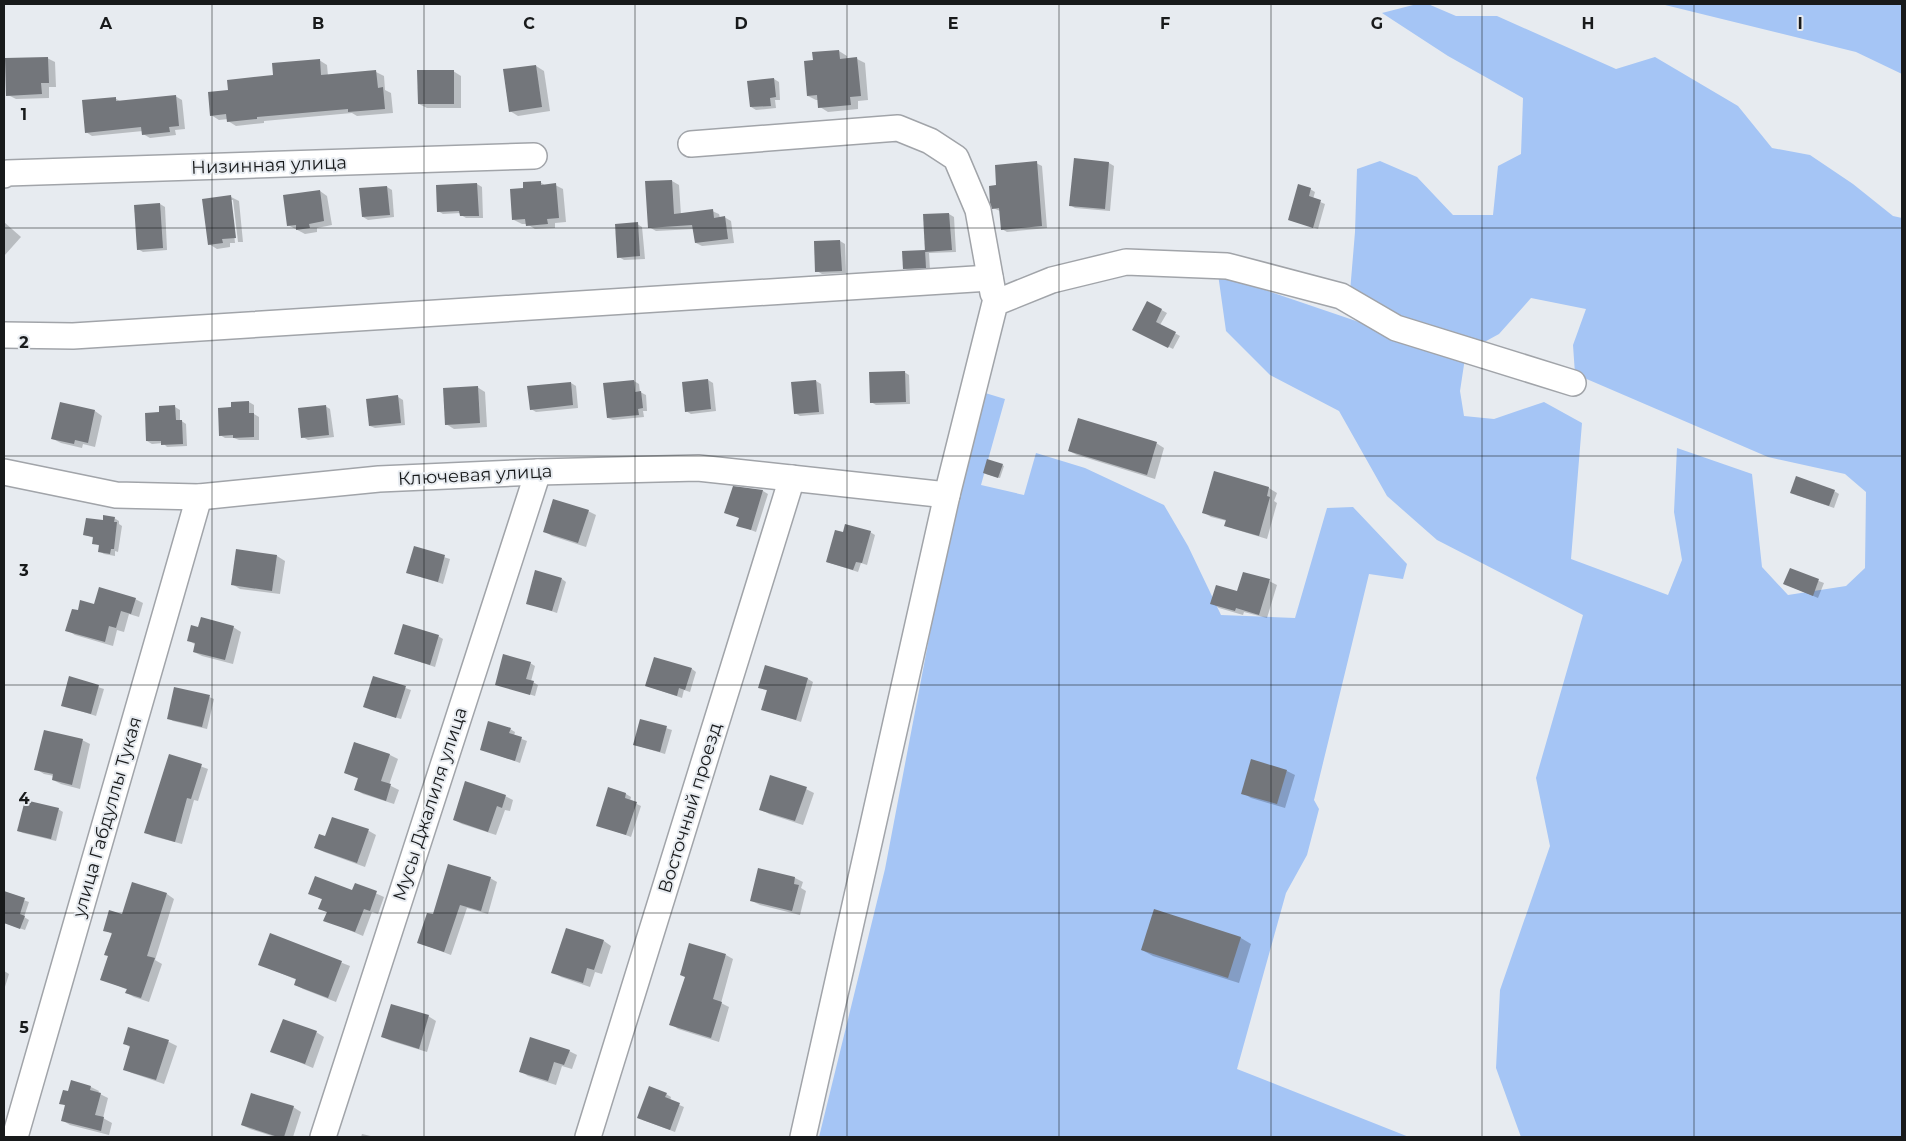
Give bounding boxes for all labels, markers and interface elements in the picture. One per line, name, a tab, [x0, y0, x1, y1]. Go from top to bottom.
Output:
text: A	[99, 14, 113, 33]
text: B	[312, 14, 324, 33]
text: C	[523, 14, 535, 33]
text: D	[734, 14, 748, 33]
text: E	[948, 14, 958, 33]
text: F	[1160, 14, 1170, 33]
text: G	[1371, 14, 1383, 33]
text: H	[1582, 14, 1594, 33]
text: I	[1797, 14, 1803, 33]
text: 1	[21, 105, 27, 124]
street label: Низинная улица	[191, 151, 347, 179]
text: 2	[19, 333, 29, 352]
street label: Ключевая улица	[397, 460, 553, 490]
text: 3	[18, 561, 29, 580]
street label: Мусы Джалиля улица	[388, 704, 472, 904]
street label: улица Габдуллы Тукая	[68, 714, 146, 921]
street label: Восточный проезд	[654, 720, 726, 896]
text: 4	[18, 789, 30, 808]
text: 5	[19, 1018, 29, 1037]

